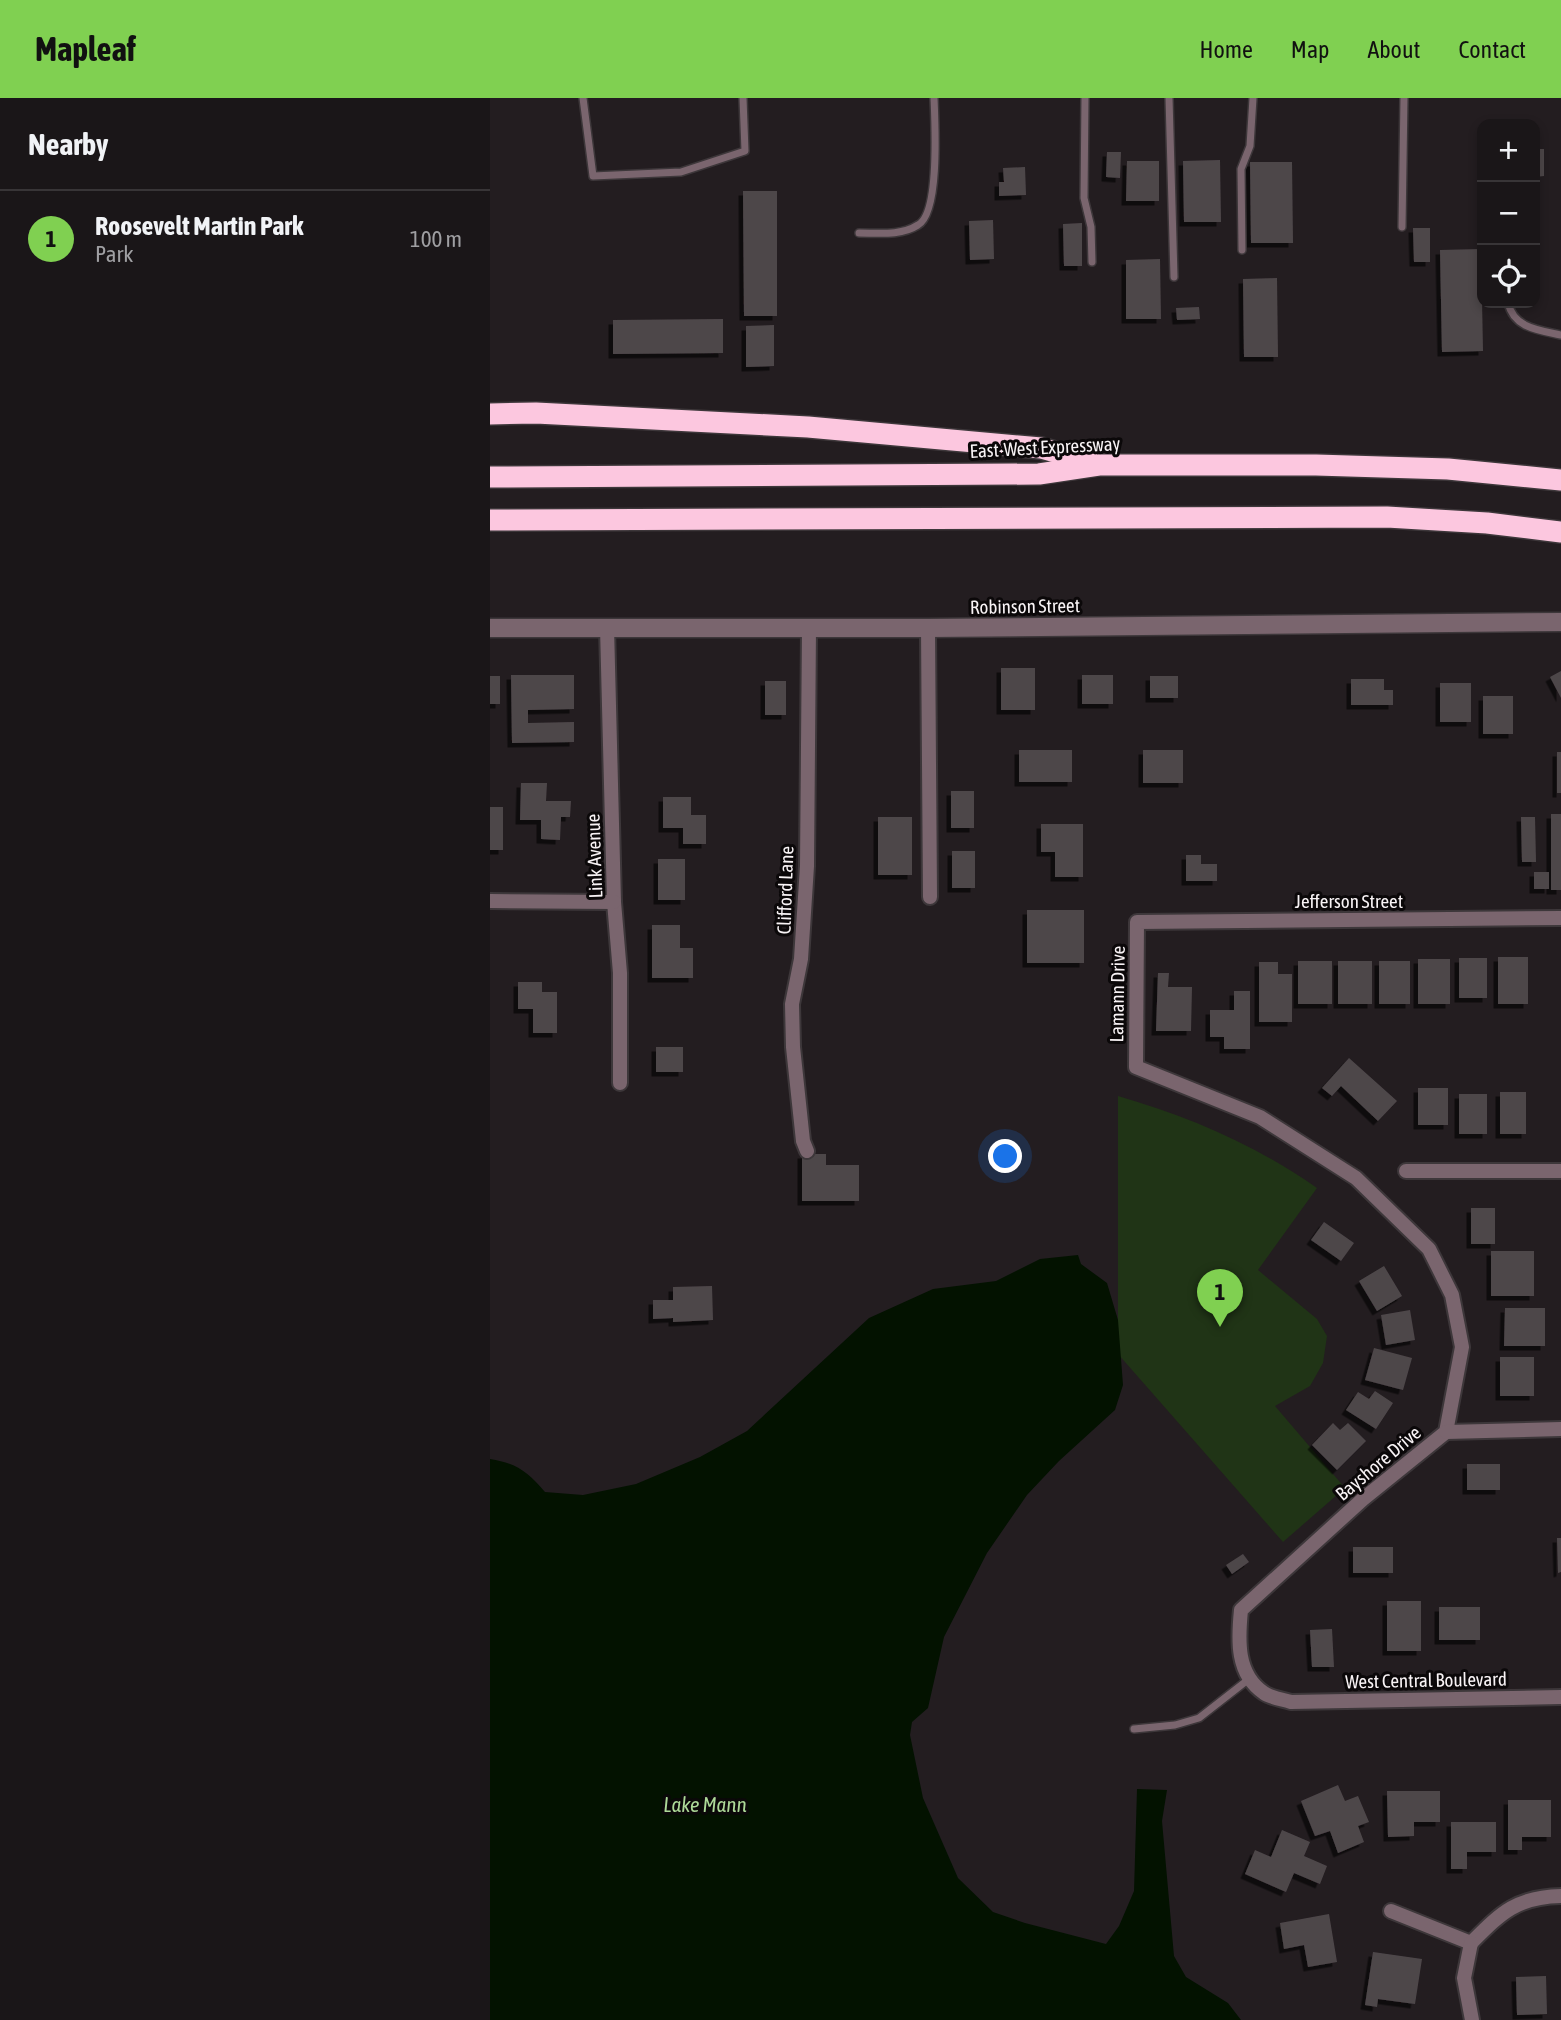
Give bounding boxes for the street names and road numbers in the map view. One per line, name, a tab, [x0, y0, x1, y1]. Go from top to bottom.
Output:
street label: East-West Expressway	[969, 432, 1121, 462]
street label: Robinson Street	[970, 594, 1080, 618]
street label: Link Avenue	[582, 813, 606, 899]
street label: Clifford Lane	[772, 845, 798, 935]
street label: Jefferson Street	[1295, 890, 1403, 912]
street label: Lamann Drive	[1105, 946, 1129, 1042]
street label: Bayshore Drive	[1331, 1421, 1425, 1505]
street label: West Central Boulevard	[1345, 1668, 1507, 1692]

